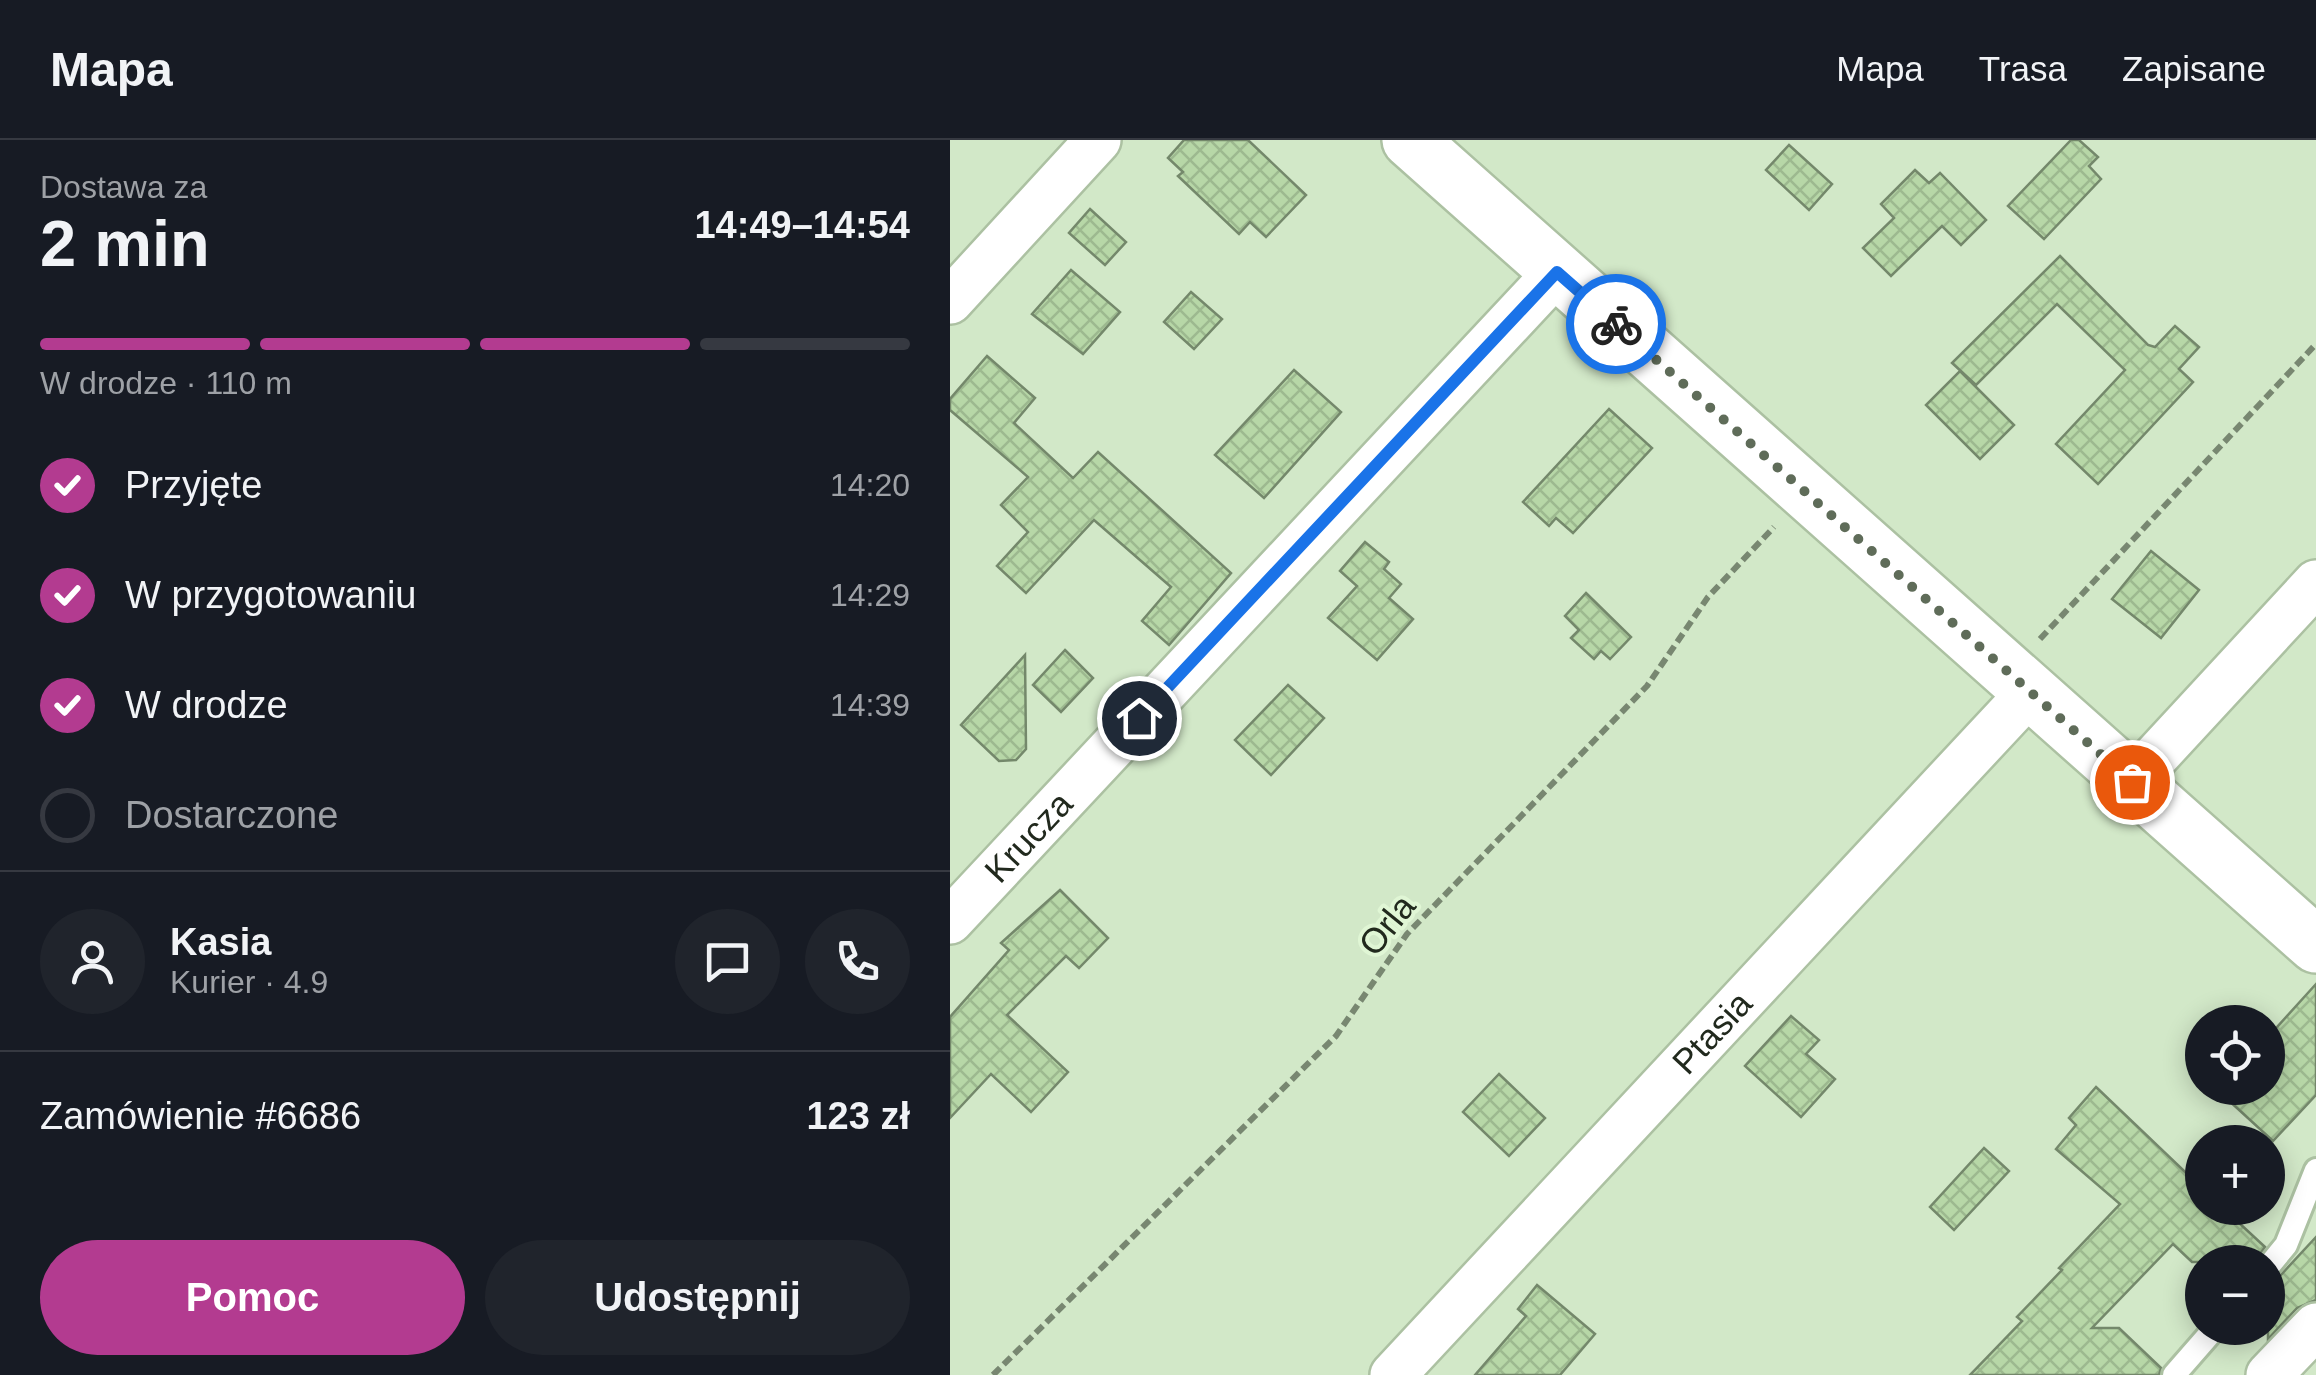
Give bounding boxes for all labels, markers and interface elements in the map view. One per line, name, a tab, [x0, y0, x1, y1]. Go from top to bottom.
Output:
text: Mapa	[50, 43, 173, 96]
text: Mapa	[1836, 49, 1924, 88]
text: Trasa	[1979, 49, 2067, 88]
text: Zapisane	[2122, 49, 2266, 88]
text: Dostawa za	[40, 169, 207, 205]
text: 14:49–14:54	[694, 204, 910, 246]
text: 2 min	[40, 207, 210, 280]
courier	[1566, 274, 1666, 374]
icon: bike	[1589, 297, 1644, 352]
text: W drodze · 110 m	[40, 365, 292, 401]
icon: check	[40, 458, 95, 513]
text: Przyjęte	[125, 464, 262, 506]
text: 14:20	[830, 467, 910, 503]
icon: check	[40, 568, 95, 623]
text: W przygotowaniu	[125, 574, 416, 616]
text: 14:29	[830, 577, 910, 613]
pin	[1097, 676, 1182, 761]
icon: check	[40, 678, 95, 733]
text: W drodze	[125, 684, 288, 726]
text: 14:39	[830, 687, 910, 723]
icon: home	[1112, 691, 1167, 746]
pin	[2090, 740, 2175, 825]
icon: bag	[2105, 755, 2160, 810]
street label: Krucza	[977, 783, 1080, 890]
text: Dostarczone	[125, 794, 338, 836]
street label: Orla	[1351, 886, 1423, 963]
button: person	[40, 909, 145, 1014]
button: chat	[675, 909, 780, 1014]
button: phone	[805, 909, 910, 1014]
text: Kasia	[170, 921, 271, 963]
text: Kurier · 4.9	[170, 964, 328, 1000]
street label: Ptasia	[1664, 983, 1760, 1081]
map controls	[2185, 1005, 2285, 1345]
button: locate	[2185, 1005, 2285, 1105]
text: Zamówienie #6686	[40, 1095, 361, 1137]
text: 123 zł	[806, 1095, 910, 1137]
button: +	[2185, 1125, 2285, 1225]
button: Pomoc	[40, 1240, 465, 1355]
button: Udostępnij	[485, 1240, 910, 1355]
button: −	[2185, 1245, 2285, 1345]

